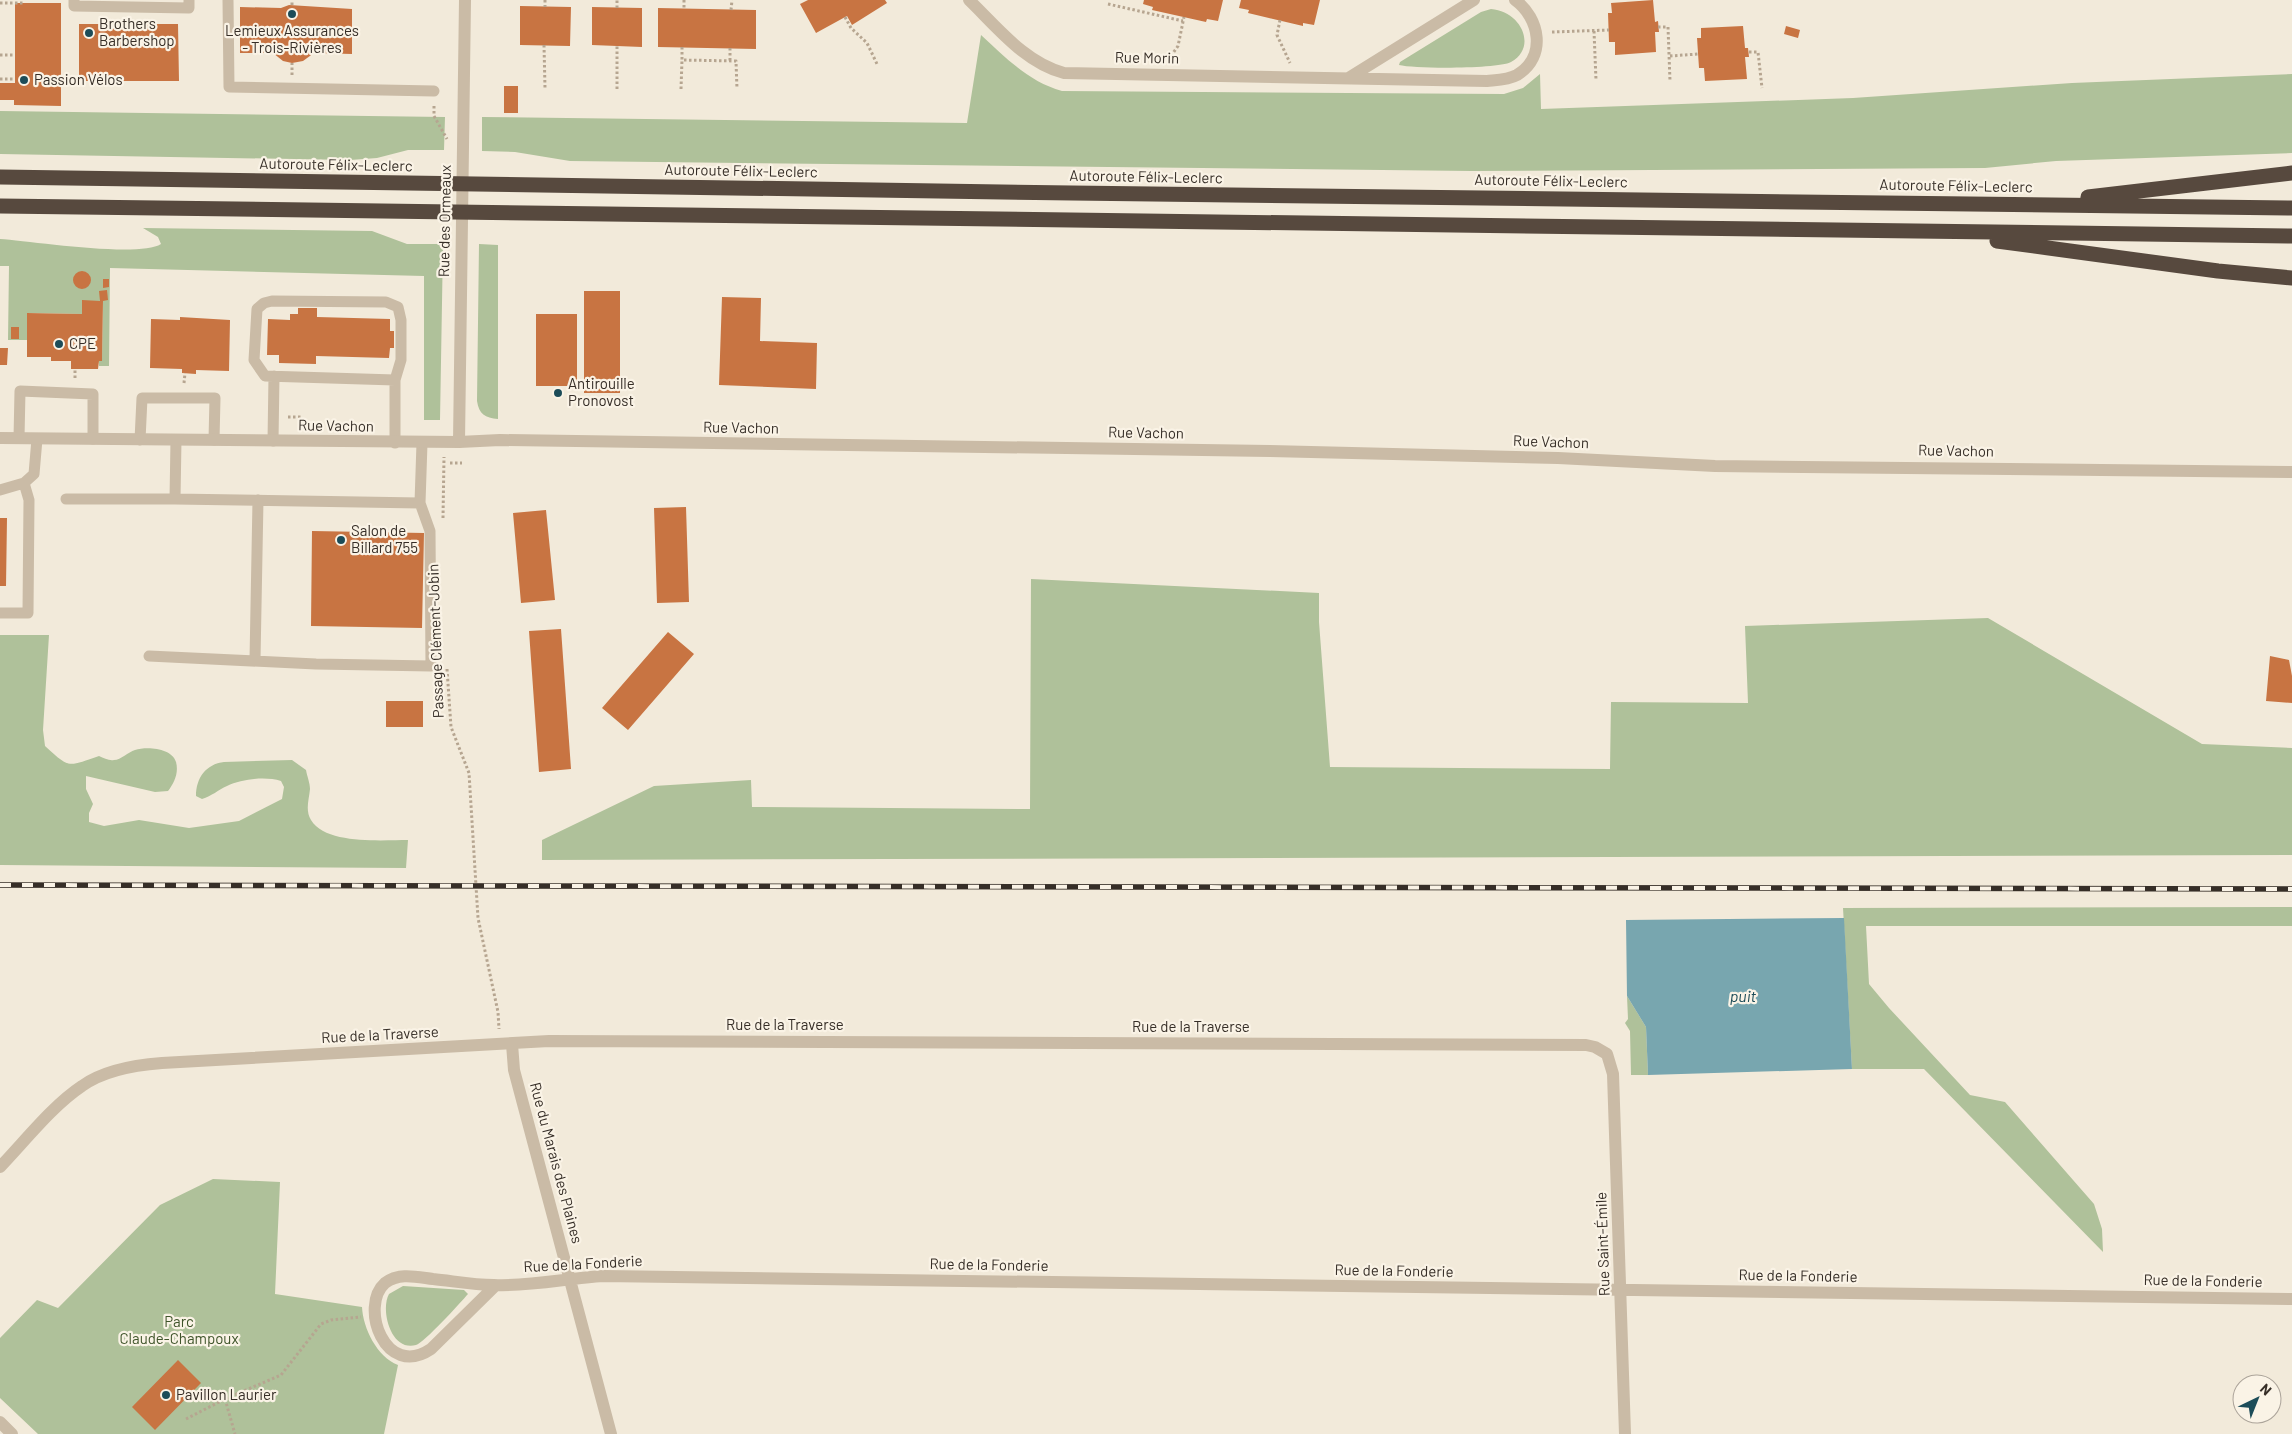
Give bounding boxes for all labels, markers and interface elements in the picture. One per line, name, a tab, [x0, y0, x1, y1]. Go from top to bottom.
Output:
marker: Lemieux Assurances - Trois-Rivières	[286, 8, 298, 20]
place label: Brothers Barbershop	[99, 14, 175, 49]
place label: Lemieux Assurances - Trois-Rivières	[225, 21, 359, 56]
marker: Brothers Barbershop	[83, 27, 95, 39]
street label: Rue Morin	[1115, 47, 1179, 67]
place label: Passion Vélos	[34, 70, 123, 88]
marker: Passion Vélos	[18, 74, 30, 86]
street label: Autoroute Félix-Leclerc	[259, 154, 413, 174]
street label: Autoroute Félix-Leclerc	[664, 160, 818, 180]
street label: Rue des Ormeaux	[434, 165, 454, 277]
street label: Autoroute Félix-Leclerc	[1069, 166, 1223, 186]
street label: Autoroute Félix-Leclerc	[1474, 170, 1628, 190]
street label: Autoroute Félix-Leclerc	[1879, 175, 2033, 195]
place label: CPE	[69, 334, 96, 352]
marker: CPE	[53, 338, 65, 350]
place label: Antirouille Pronovost	[568, 374, 635, 409]
marker: Antirouille Pronovost	[552, 387, 564, 399]
street label: Rue Vachon	[298, 415, 374, 435]
street label: Rue Vachon	[703, 417, 779, 437]
street label: Rue Vachon	[1108, 422, 1184, 442]
street label: Rue Vachon	[1513, 431, 1589, 451]
street label: Rue Vachon	[1918, 440, 1994, 460]
place label: Salon de Billard 755	[351, 521, 418, 556]
marker: Salon de Billard 755	[335, 534, 347, 546]
street label: Passage Clément-Jobin	[423, 564, 447, 719]
water label: puit	[1730, 986, 1757, 1005]
street label: Rue de la Traverse	[726, 1015, 844, 1033]
street label: Rue de la Traverse	[1132, 1017, 1250, 1035]
street label: Rue de la Traverse	[321, 1022, 439, 1046]
street label: Rue du Marais des Plaines	[527, 1080, 587, 1245]
street label: Rue Saint-Émile	[1591, 1192, 1613, 1297]
street label: Rue de la Fonderie	[523, 1251, 643, 1275]
street label: Rue de la Fonderie	[929, 1254, 1049, 1274]
street label: Rue de la Fonderie	[1334, 1260, 1454, 1280]
street label: Rue de la Fonderie	[1738, 1265, 1858, 1285]
street label: Rue de la Fonderie	[2143, 1270, 2263, 1290]
park label: Parc Claude-Champoux	[119, 1312, 239, 1347]
north arrow	[2232, 1374, 2282, 1424]
text: N	[2257, 1380, 2275, 1399]
place label: Pavillon Laurier	[176, 1385, 277, 1403]
marker: Pavillon Laurier	[160, 1389, 172, 1401]

